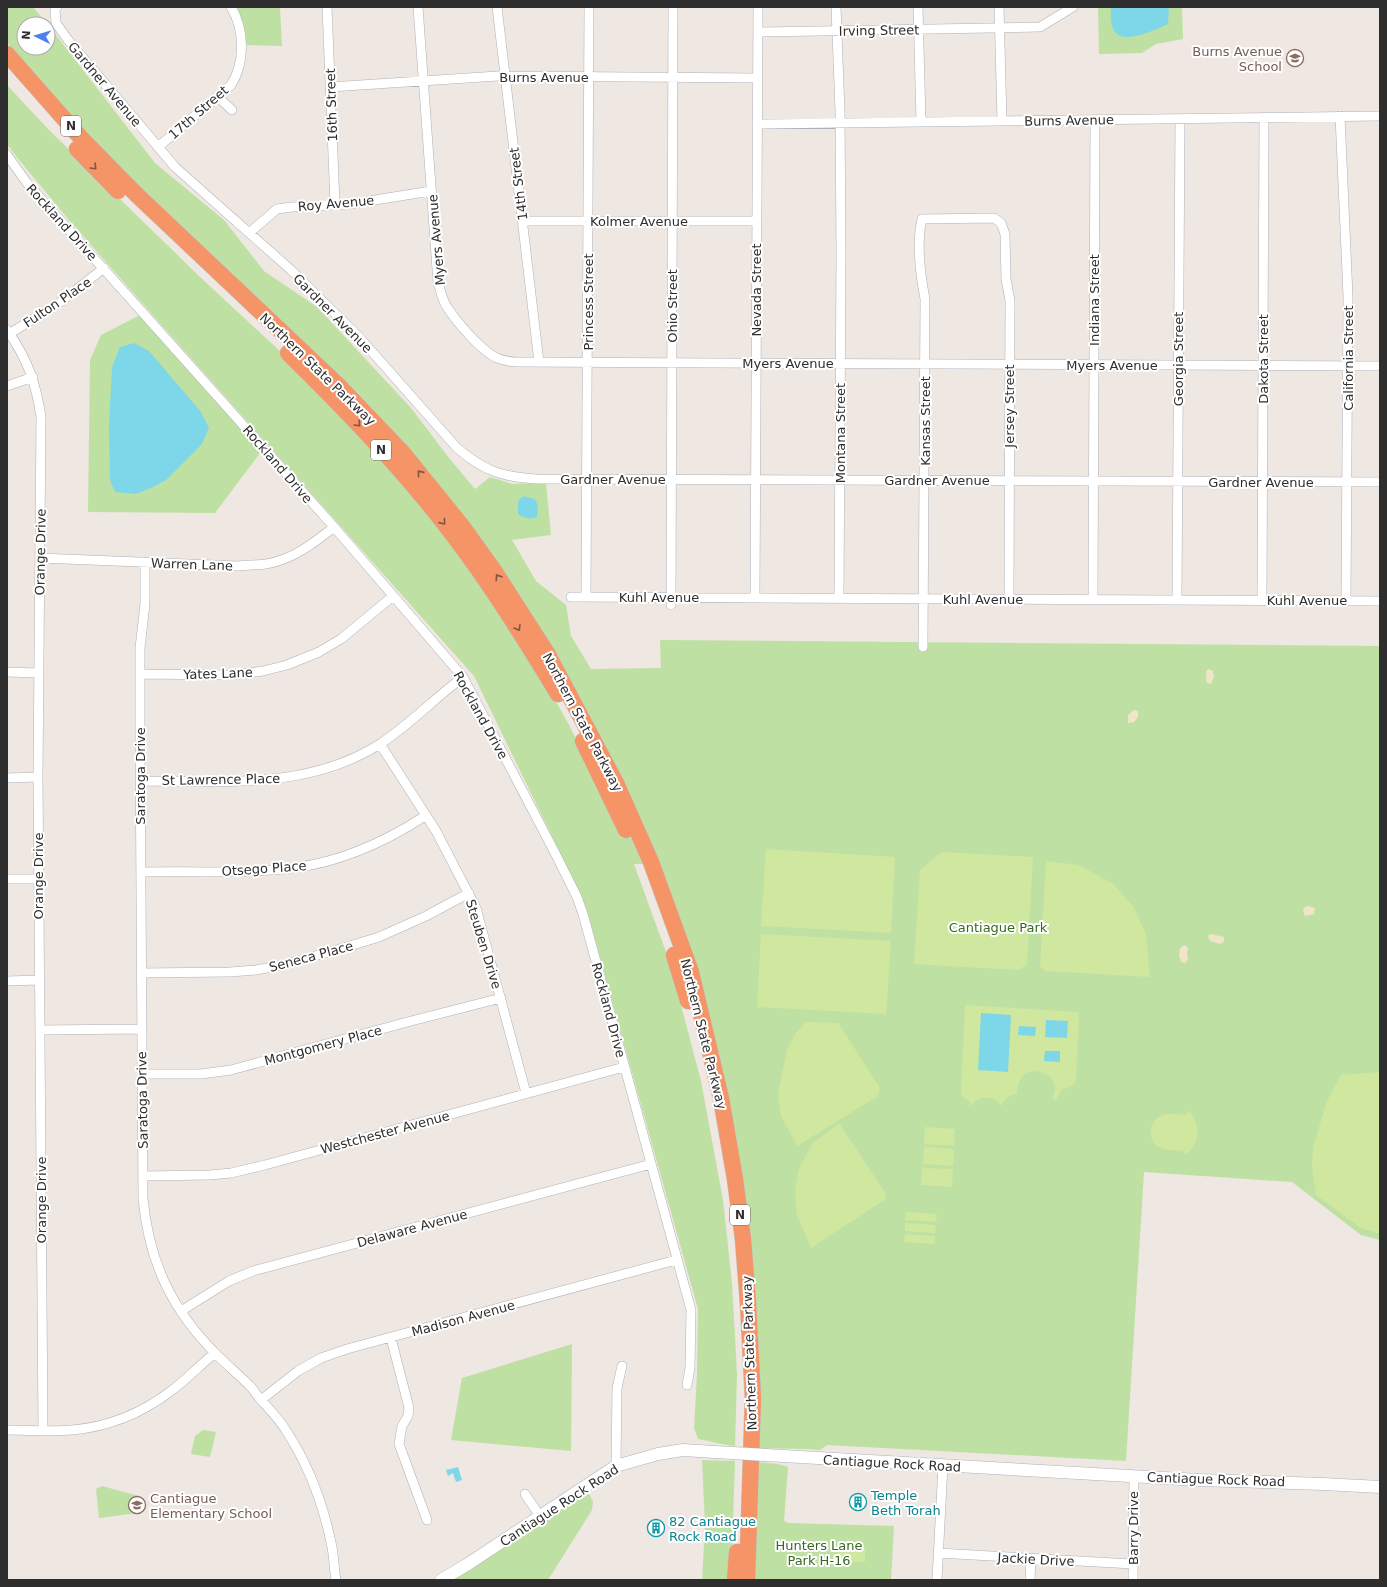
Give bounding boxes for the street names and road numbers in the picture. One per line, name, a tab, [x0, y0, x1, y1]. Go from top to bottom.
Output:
street label: Irving Street	[839, 22, 919, 39]
street label: Gardner Avenue	[65, 39, 144, 130]
street label: 16th Street	[323, 68, 340, 142]
street label: Burns Avenue	[499, 70, 589, 85]
street label: 17th Street	[166, 83, 231, 142]
street label: Burns Avenue	[1024, 112, 1114, 129]
road number: N	[61, 116, 81, 136]
street label: 14th Street	[507, 147, 530, 221]
street label: Rockland Drive	[23, 181, 100, 264]
street label: Roy Avenue	[297, 193, 375, 214]
street label: Myers Avenue	[425, 194, 448, 286]
street label: Kolmer Avenue	[590, 214, 688, 229]
street label: Nevada Street	[749, 243, 764, 337]
street label: Princess Street	[581, 253, 596, 351]
street label: Indiana Street	[1087, 254, 1102, 346]
street label: Ohio Street	[665, 269, 680, 343]
street label: Gardner Avenue	[290, 271, 375, 356]
street label: Fulton Place	[21, 274, 94, 331]
street label: California Street	[1341, 305, 1356, 411]
street label: Northern State Parkway	[257, 310, 379, 429]
street label: Georgia Street	[1171, 312, 1186, 406]
street label: Dakota Street	[1256, 314, 1271, 404]
street label: Myers Avenue	[742, 356, 834, 371]
street label: Myers Avenue	[1066, 358, 1158, 373]
street label: Jersey Street	[1002, 364, 1017, 449]
street label: Kansas Street	[918, 376, 933, 466]
street label: Montana Street	[833, 383, 848, 483]
street label: Rockland Drive	[240, 422, 315, 506]
road number: N	[371, 440, 391, 460]
street label: Gardner Avenue	[560, 472, 666, 487]
street label: Gardner Avenue	[884, 473, 990, 488]
street label: Gardner Avenue	[1208, 475, 1314, 490]
street label: Orange Drive	[32, 508, 49, 596]
street label: Warren Lane	[151, 556, 233, 573]
street label: Kuhl Avenue	[619, 590, 699, 605]
street label: Kuhl Avenue	[943, 592, 1023, 607]
street label: Kuhl Avenue	[1267, 593, 1347, 608]
street label: Northern State Parkway	[540, 650, 626, 794]
street label: Yates Lane	[182, 665, 253, 682]
street label: Rockland Drive	[450, 669, 511, 762]
street label: Saratoga Drive	[133, 727, 148, 825]
street label: St Lawrence Place	[162, 771, 280, 788]
street label: Orange Drive	[31, 833, 46, 919]
street label: Otsego Place	[221, 858, 307, 879]
street label: Steuben Drive	[463, 898, 504, 991]
street label: Seneca Place	[268, 938, 355, 975]
street label: Northern State Parkway	[678, 957, 730, 1111]
street label: Rockland Drive	[589, 961, 628, 1059]
street label: Montgomery Place	[263, 1023, 384, 1068]
street label: Saratoga Drive	[134, 1051, 151, 1149]
street label: Westchester Avenue	[319, 1108, 451, 1157]
street label: Orange Drive	[34, 1157, 49, 1243]
road number: N	[730, 1205, 750, 1225]
street label: Delaware Avenue	[355, 1207, 469, 1250]
street label: Northern State Parkway	[739, 1275, 760, 1431]
street label: Madison Avenue	[410, 1297, 516, 1340]
street label: Cantiague Rock Road	[822, 1452, 961, 1475]
street label: Cantiague Rock Road	[497, 1461, 621, 1549]
street label: Cantiague Rock Road	[1147, 1470, 1285, 1489]
street label: Barry Drive	[1126, 1491, 1141, 1565]
street label: Jackie Drive	[996, 1550, 1075, 1569]

